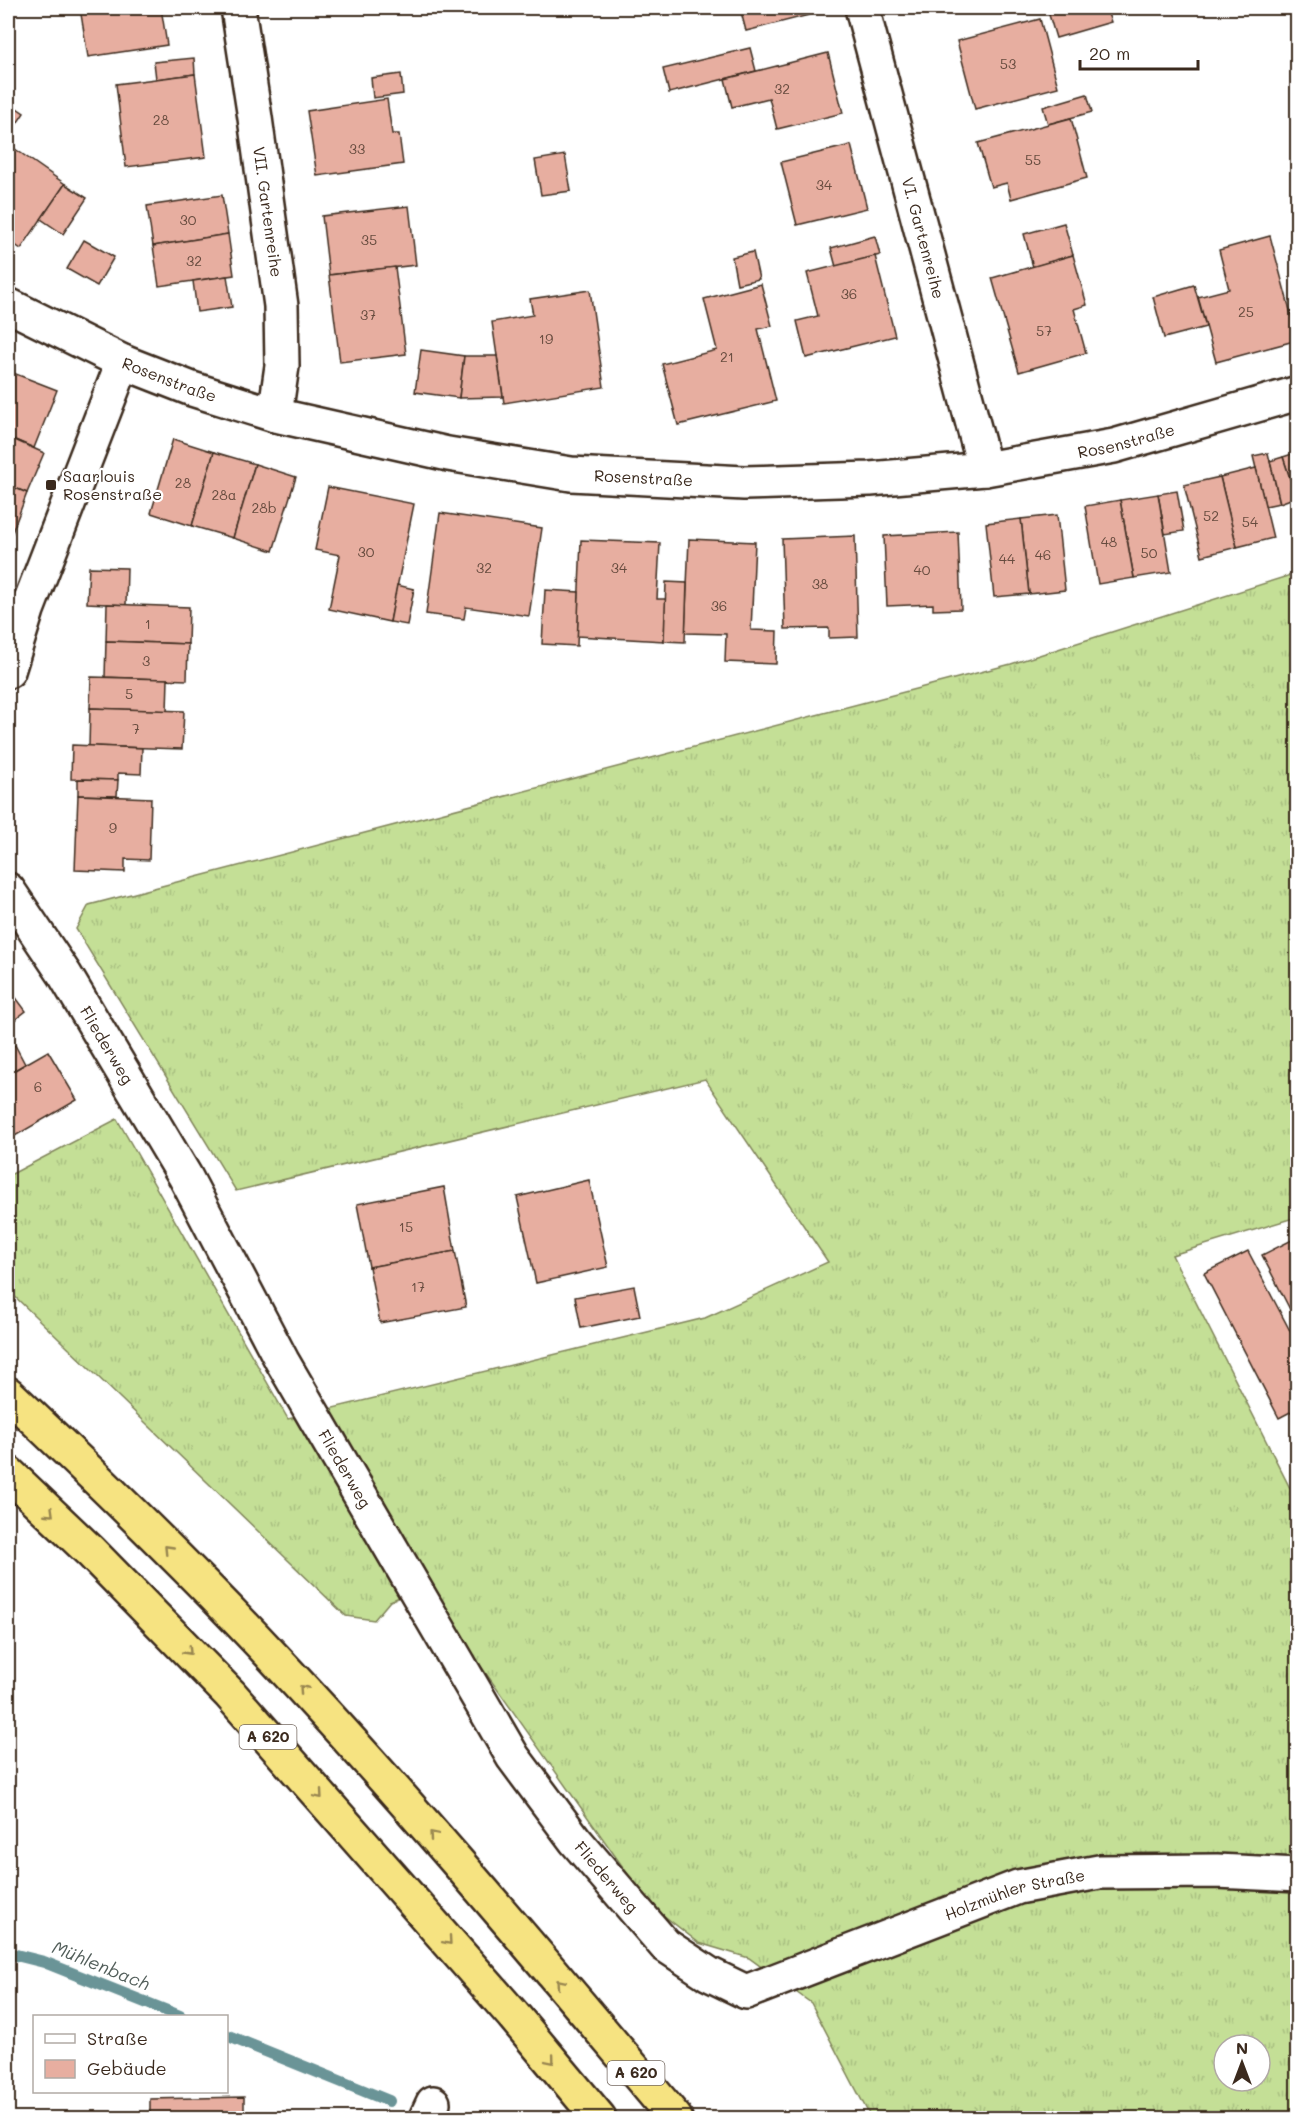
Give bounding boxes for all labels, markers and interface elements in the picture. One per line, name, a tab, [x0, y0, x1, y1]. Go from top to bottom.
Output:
scale bar	[1080, 33, 1198, 71]
text: 20 m	[1089, 41, 1130, 65]
house number: 53	[1000, 54, 1016, 73]
house number: 32	[774, 79, 790, 98]
house number: 28	[153, 110, 169, 129]
house number: 33	[349, 139, 365, 158]
street label: VII. Gartenreihe	[249, 145, 288, 278]
house number: 55	[1025, 150, 1041, 169]
house number: 34	[816, 175, 833, 194]
street label: VI. Gartenreihe	[898, 175, 950, 301]
house number: 30	[180, 210, 197, 229]
house number: 35	[361, 230, 377, 249]
house number: 32	[186, 251, 202, 270]
house number: 36	[841, 284, 857, 303]
house number: 25	[1238, 302, 1254, 321]
house number: 37	[360, 305, 376, 324]
house number: 57	[1036, 321, 1052, 340]
house number: 19	[539, 329, 553, 348]
house number: 21	[720, 347, 734, 366]
street label: Rosenstraße	[119, 352, 219, 406]
street label: Rosenstraße	[1076, 418, 1177, 462]
street label: Rosenstraße	[593, 464, 694, 490]
place label: Saarlouis Rosenstraße	[63, 465, 162, 504]
house number: 28	[175, 473, 191, 492]
marker: Saarlouis Rosenstraße	[44, 478, 58, 492]
house number: 28a	[212, 485, 237, 504]
house number: 28b	[251, 498, 277, 517]
house number: 52	[1203, 506, 1219, 525]
house number: 54	[1242, 512, 1259, 531]
house number: 48	[1101, 532, 1117, 551]
house number: 30	[358, 542, 375, 561]
house number: 50	[1141, 543, 1158, 562]
house number: 46	[1035, 545, 1051, 564]
house number: 44	[999, 549, 1016, 568]
house number: 32	[476, 558, 492, 577]
house number: 34	[611, 558, 628, 577]
house number: 40	[914, 560, 931, 579]
house number: 38	[812, 574, 828, 593]
house number: 36	[711, 596, 727, 615]
house number: 1	[145, 614, 151, 633]
house number: 3	[142, 651, 150, 670]
house number: 5	[125, 684, 133, 703]
house number: 7	[132, 719, 140, 738]
house number: 9	[109, 818, 117, 837]
street label: Fliederweg	[76, 1002, 139, 1088]
house number: 6	[34, 1077, 42, 1096]
house number: 15	[399, 1217, 413, 1236]
house number: 17	[411, 1277, 425, 1296]
street label: Fliederweg	[314, 1425, 376, 1512]
one-way arrow	[43, 1506, 54, 1517]
one-way arrow	[164, 1545, 175, 1555]
one-way arrow	[180, 1643, 191, 1654]
one-way arrow	[299, 1686, 310, 1696]
road number: A 620	[240, 1725, 296, 1749]
one-way arrow	[312, 1788, 323, 1799]
one-way arrow	[429, 1831, 440, 1842]
street label: Fliederweg	[571, 1837, 643, 1917]
street label: Holzmühler Straße	[941, 1864, 1086, 1924]
water label: Mühlenbach	[49, 1935, 154, 1996]
one-way arrow	[441, 1935, 452, 1945]
one-way arrow	[556, 1979, 567, 1990]
legend	[33, 2015, 228, 2093]
text: Straße	[87, 2026, 148, 2050]
north arrow	[1212, 2033, 1272, 2093]
text: N	[1236, 2037, 1248, 2058]
one-way arrow	[543, 2053, 554, 2064]
text: Gebäude	[87, 2056, 167, 2080]
road number: A 620	[608, 2061, 664, 2085]

